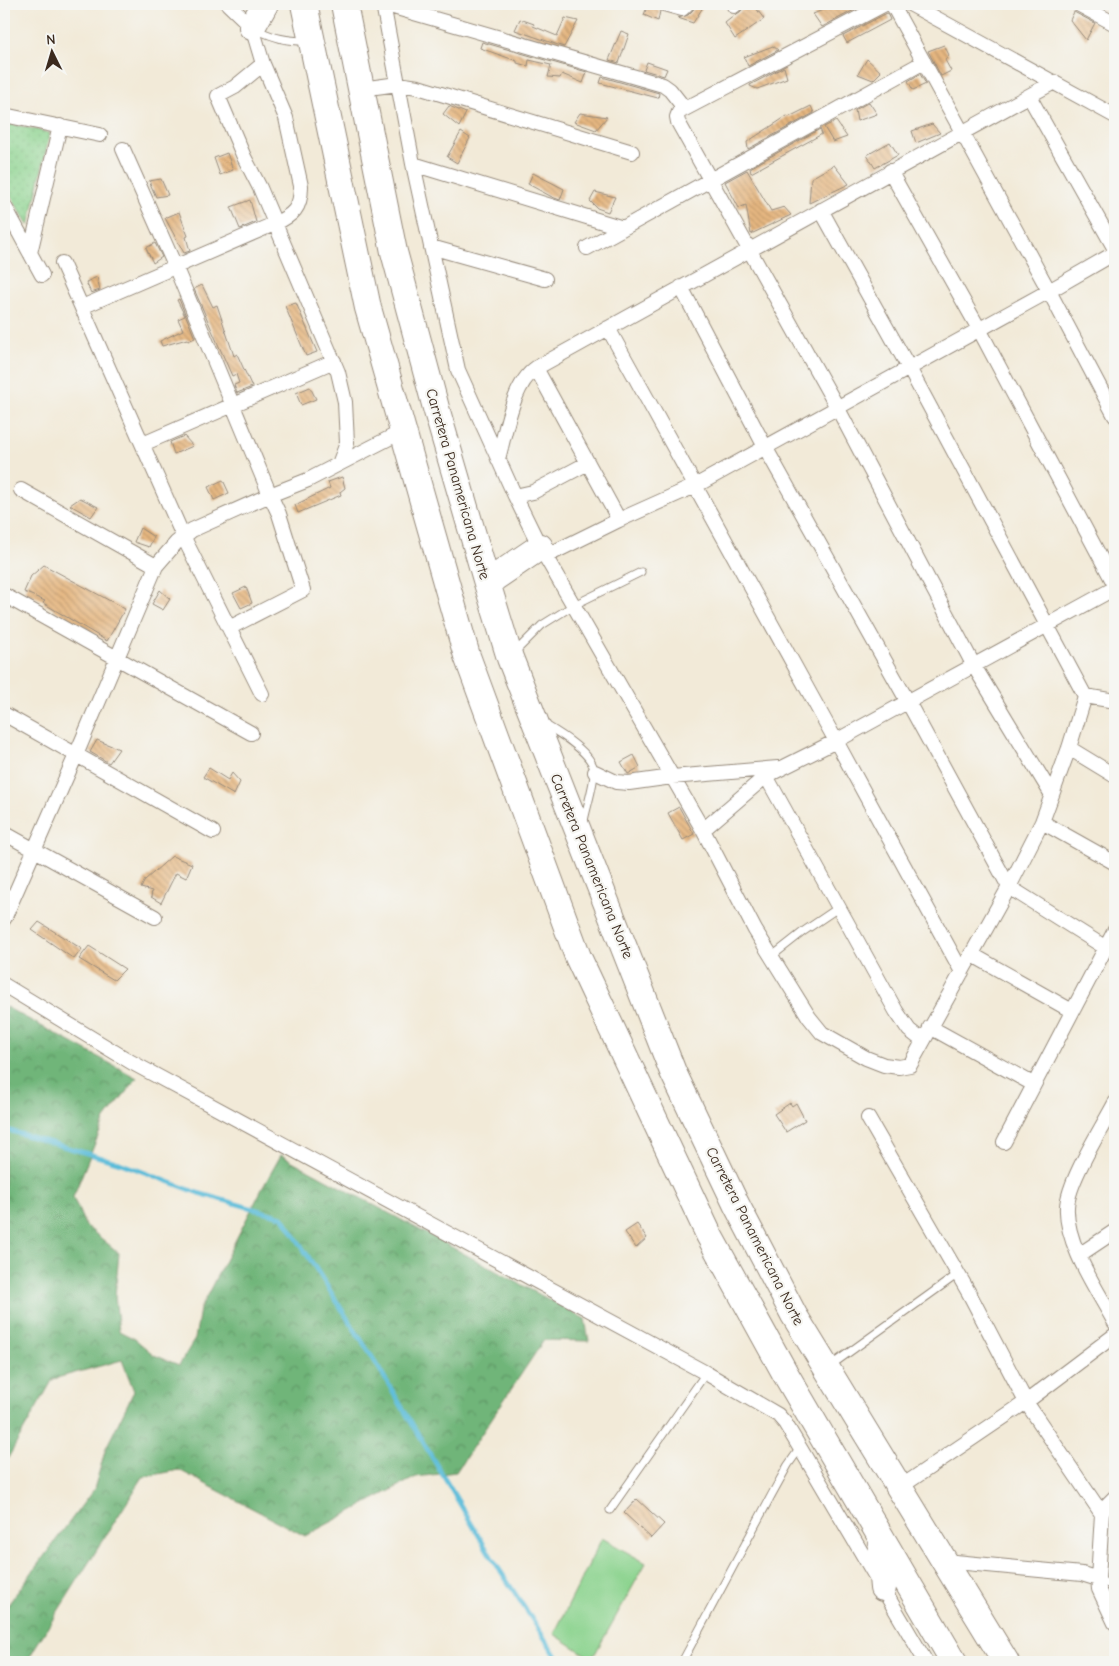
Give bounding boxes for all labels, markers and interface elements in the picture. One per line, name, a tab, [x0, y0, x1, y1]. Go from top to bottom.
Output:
north arrow	[28, 28, 78, 78]
text: N	[46, 31, 56, 48]
street label: Carretera Panamericana Norte	[422, 386, 494, 582]
street label: Carretera Panamericana Norte	[547, 771, 638, 962]
street label: Carretera Panamericana Norte	[702, 1144, 808, 1329]

